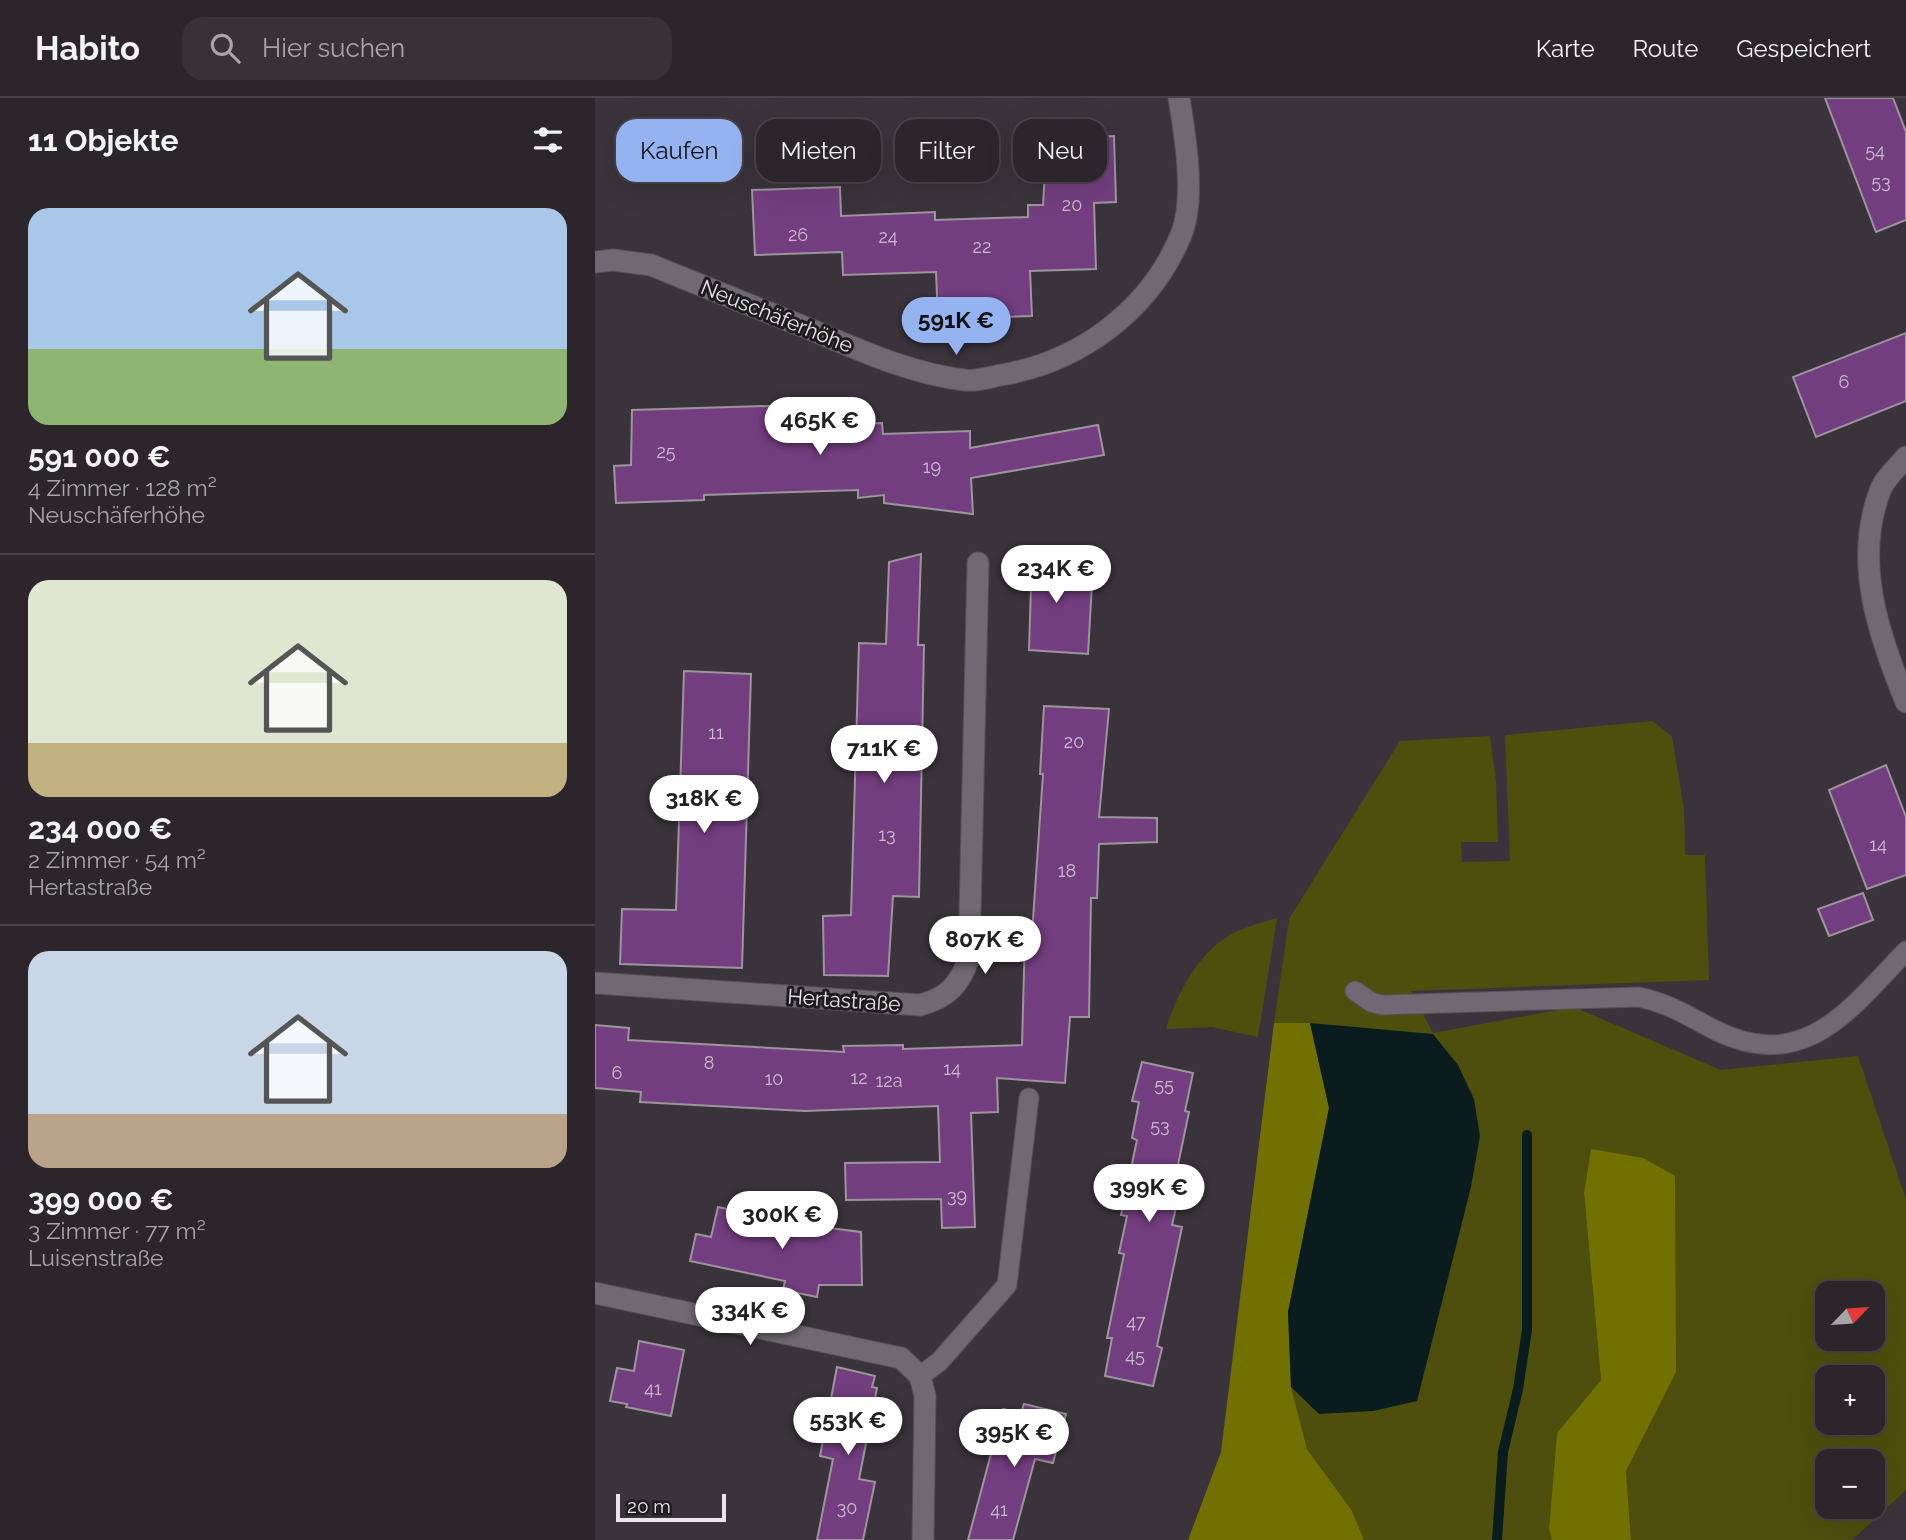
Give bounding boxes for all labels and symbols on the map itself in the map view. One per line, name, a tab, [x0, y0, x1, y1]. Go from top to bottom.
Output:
house number: 54	[1865, 140, 1885, 161]
house number: 53	[1871, 171, 1891, 192]
house number: 20	[1062, 194, 1082, 215]
house number: 26	[788, 224, 808, 245]
house number: 24	[878, 226, 898, 247]
house number: 22	[973, 236, 991, 257]
street label: Neuschäferhöhe	[697, 274, 857, 358]
pin: 591K €	[899, 298, 1013, 357]
house number: 6	[1839, 371, 1850, 392]
pin: 465K €	[763, 398, 877, 457]
house number: 25	[656, 441, 676, 462]
house number: 19	[923, 456, 941, 477]
pin: 234K €	[999, 546, 1113, 605]
house number: 11	[708, 722, 724, 743]
pin: 711K €	[827, 726, 941, 785]
house number: 20	[1064, 731, 1084, 752]
pin: 318K €	[647, 776, 761, 835]
house number: 13	[878, 824, 896, 845]
house number: 14	[1869, 834, 1887, 855]
house number: 18	[1058, 860, 1076, 881]
pin: 807K €	[928, 916, 1042, 976]
street label: Hertastraße	[787, 984, 901, 1016]
house number: 8	[704, 1052, 714, 1073]
house number: 14	[943, 1058, 961, 1079]
house number: 6	[612, 1062, 623, 1083]
house number: 12	[850, 1067, 868, 1088]
house number: 10	[765, 1068, 783, 1089]
house number: 12a	[876, 1070, 902, 1091]
house number: 55	[1154, 1074, 1174, 1095]
house number: 53	[1150, 1115, 1170, 1136]
pin: 399K €	[1092, 1164, 1206, 1224]
house number: 39	[947, 1185, 967, 1206]
pin: 300K €	[725, 1192, 839, 1251]
north arrow	[1815, 1281, 1885, 1351]
pin: 334K €	[693, 1288, 807, 1347]
house number: 47	[1126, 1311, 1146, 1332]
house number: 45	[1125, 1345, 1145, 1366]
house number: 41	[644, 1378, 662, 1399]
pin: 553K €	[791, 1398, 905, 1457]
pin: 395K €	[957, 1410, 1071, 1469]
scale bar	[616, 1491, 726, 1523]
house number: 30	[837, 1497, 857, 1518]
house number: 41	[990, 1499, 1008, 1520]

